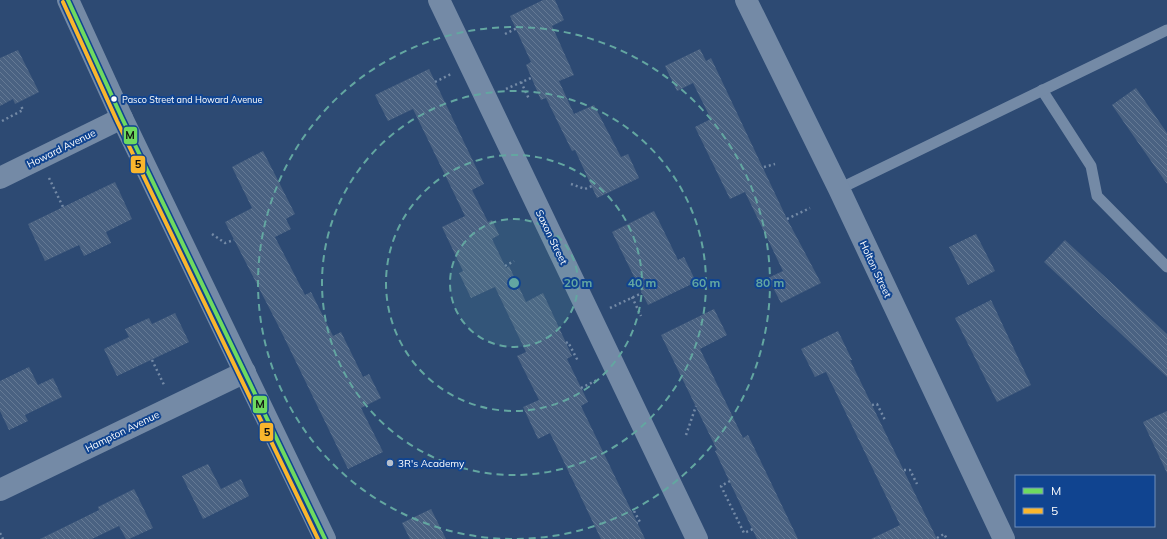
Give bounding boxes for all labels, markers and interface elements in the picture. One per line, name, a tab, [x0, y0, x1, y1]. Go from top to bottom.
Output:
marker: Pasco Street and Howard Avenue	[109, 94, 119, 104]
place label: Pasco Street and Howard Avenue	[122, 94, 263, 105]
street label: Howard Avenue	[25, 126, 98, 171]
line badge: M	[123, 126, 138, 145]
text: M	[125, 128, 135, 142]
line badge: 5	[130, 155, 146, 174]
text: 5	[135, 157, 142, 171]
street label: Saxon Street	[533, 208, 571, 267]
street label: Holton Street	[857, 239, 895, 300]
text: 20 m	[564, 275, 592, 290]
text: 40 m	[628, 275, 656, 290]
text: 60 m	[692, 275, 720, 290]
text: 80 m	[756, 275, 784, 290]
centre of rings	[507, 276, 521, 290]
line badge: M	[252, 395, 268, 414]
text: M	[255, 397, 265, 411]
street label: Hampton Avenue	[83, 408, 161, 455]
line badge: 5	[259, 422, 274, 442]
text: 5	[264, 425, 271, 439]
place label: 3R's Academy	[398, 457, 465, 470]
marker: 3R's Academy	[385, 458, 395, 468]
legend	[1015, 475, 1155, 527]
text: M	[1051, 483, 1061, 498]
text: 5	[1051, 503, 1058, 518]

